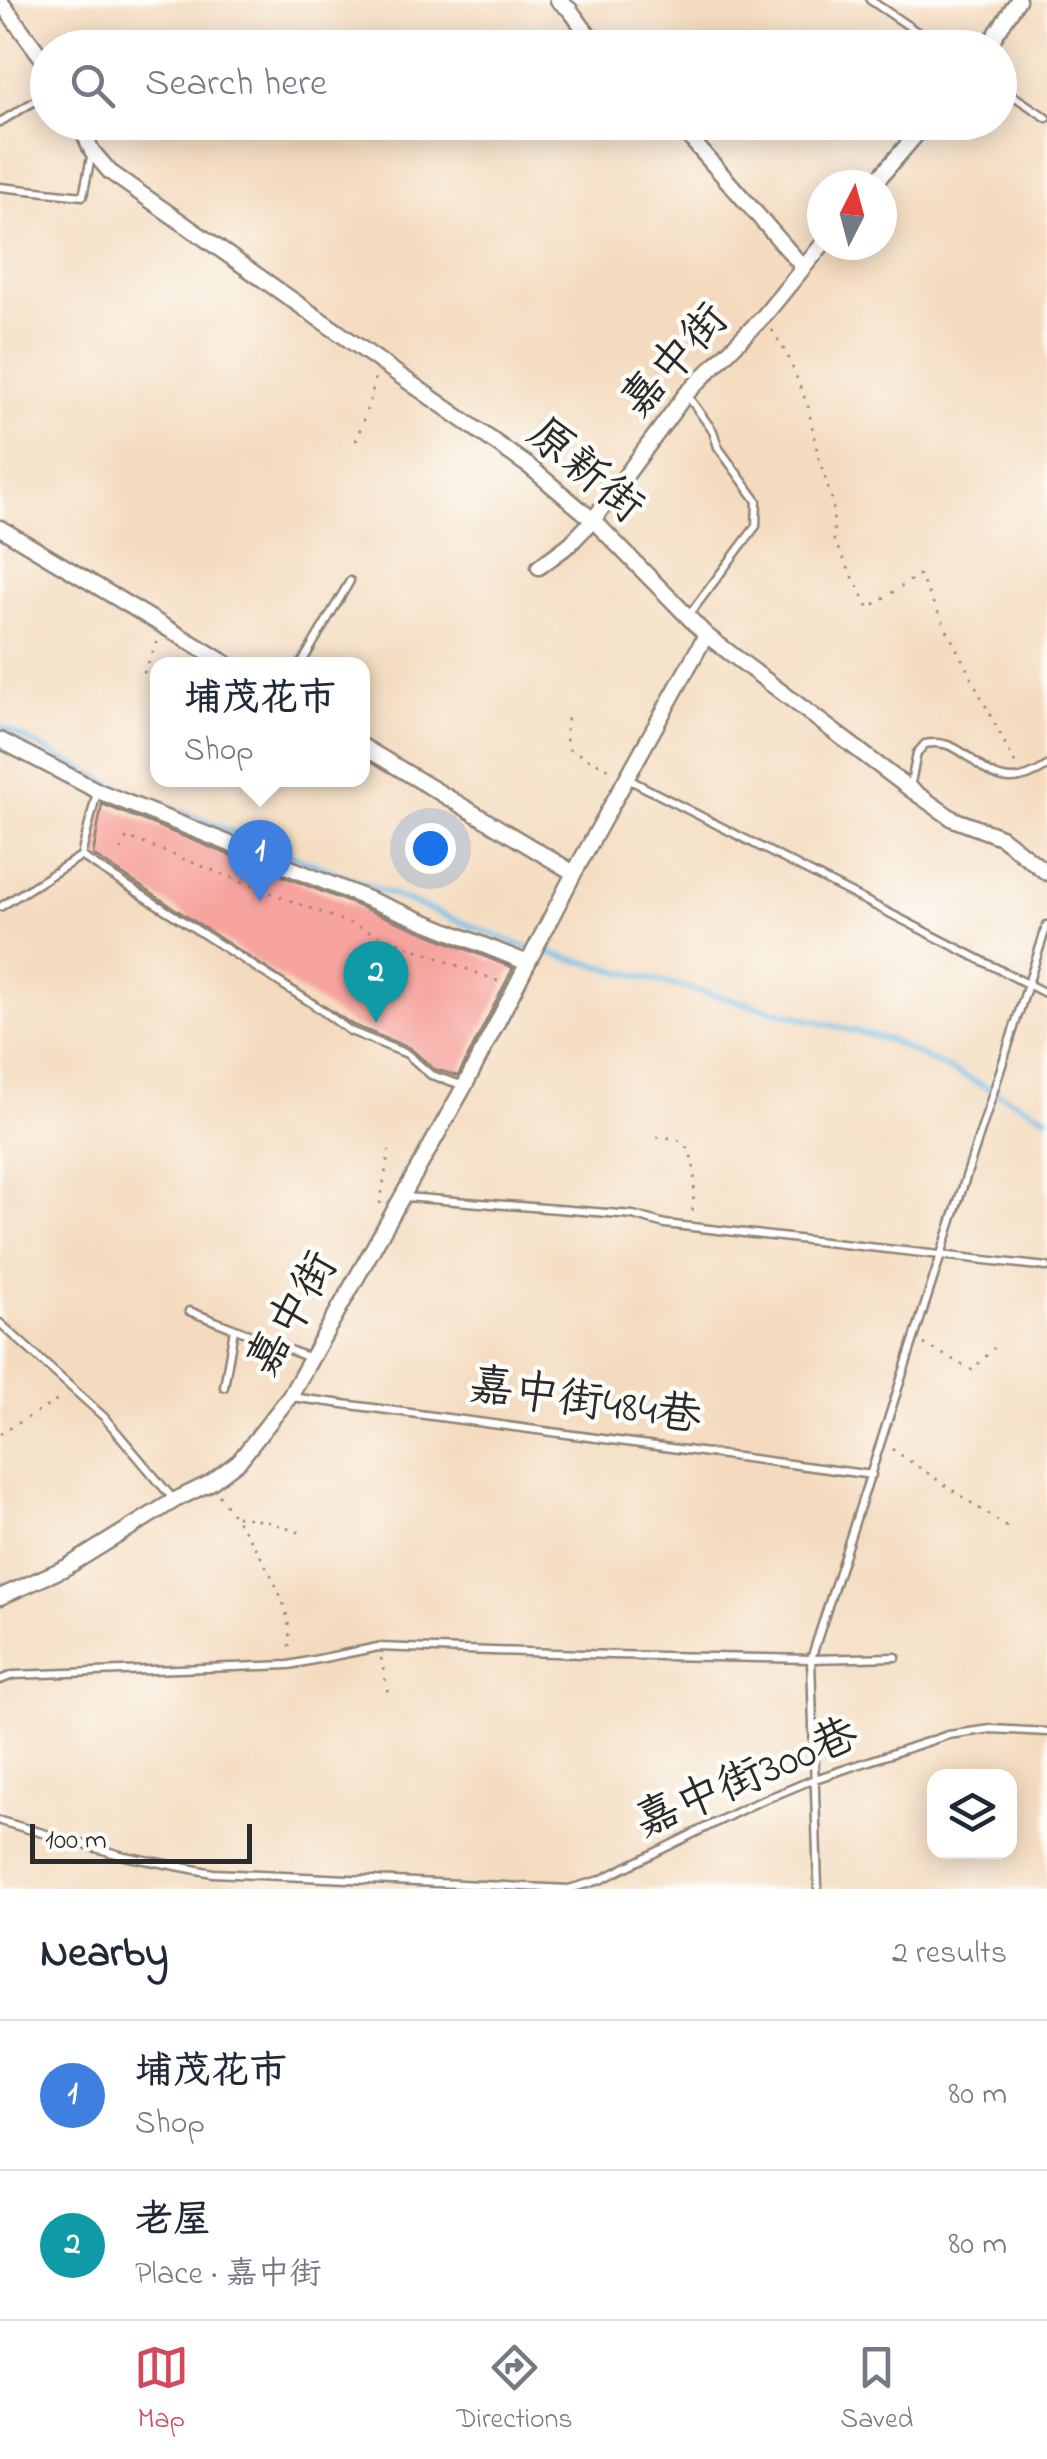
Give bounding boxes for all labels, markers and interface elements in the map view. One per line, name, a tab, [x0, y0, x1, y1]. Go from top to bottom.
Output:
search box	[30, 30, 1017, 140]
text: Search here	[145, 57, 327, 113]
icon: search	[65, 58, 120, 113]
north arrow	[807, 170, 897, 260]
street label: 嘉中街	[606, 290, 746, 434]
street label: 原新街	[511, 403, 657, 541]
popup	[150, 657, 370, 787]
text: 埔茂花市	[184, 672, 336, 728]
text: Shop	[184, 728, 254, 775]
pin: 1	[228, 820, 292, 902]
your location	[405, 823, 456, 874]
pin: 2	[344, 940, 408, 1023]
street label: 嘉中街	[232, 1240, 356, 1390]
street label: 嘉中街484巷	[465, 1354, 705, 1452]
street label: 嘉中街300巷	[625, 1703, 869, 1857]
map controls	[927, 1769, 1017, 1859]
button: layers	[927, 1769, 1017, 1859]
scale bar	[30, 1819, 252, 1864]
text: 100 m	[45, 1821, 107, 1862]
text: Nearby	[40, 1924, 168, 1985]
text: 2 results	[892, 1931, 1007, 1978]
text: 埔茂花市	[135, 2045, 287, 2101]
text: 1	[67, 2072, 78, 2119]
text: 80 m	[948, 2072, 1007, 2119]
text: Shop	[135, 2101, 205, 2148]
text: 老屋	[135, 2194, 211, 2250]
text: 2	[65, 2222, 80, 2269]
text: 80 m	[948, 2222, 1007, 2269]
text: Place · 嘉中街	[135, 2252, 322, 2299]
tab: Map	[134, 2340, 189, 2441]
tab: Directions	[456, 2340, 573, 2441]
tab: Saved	[840, 2340, 913, 2441]

